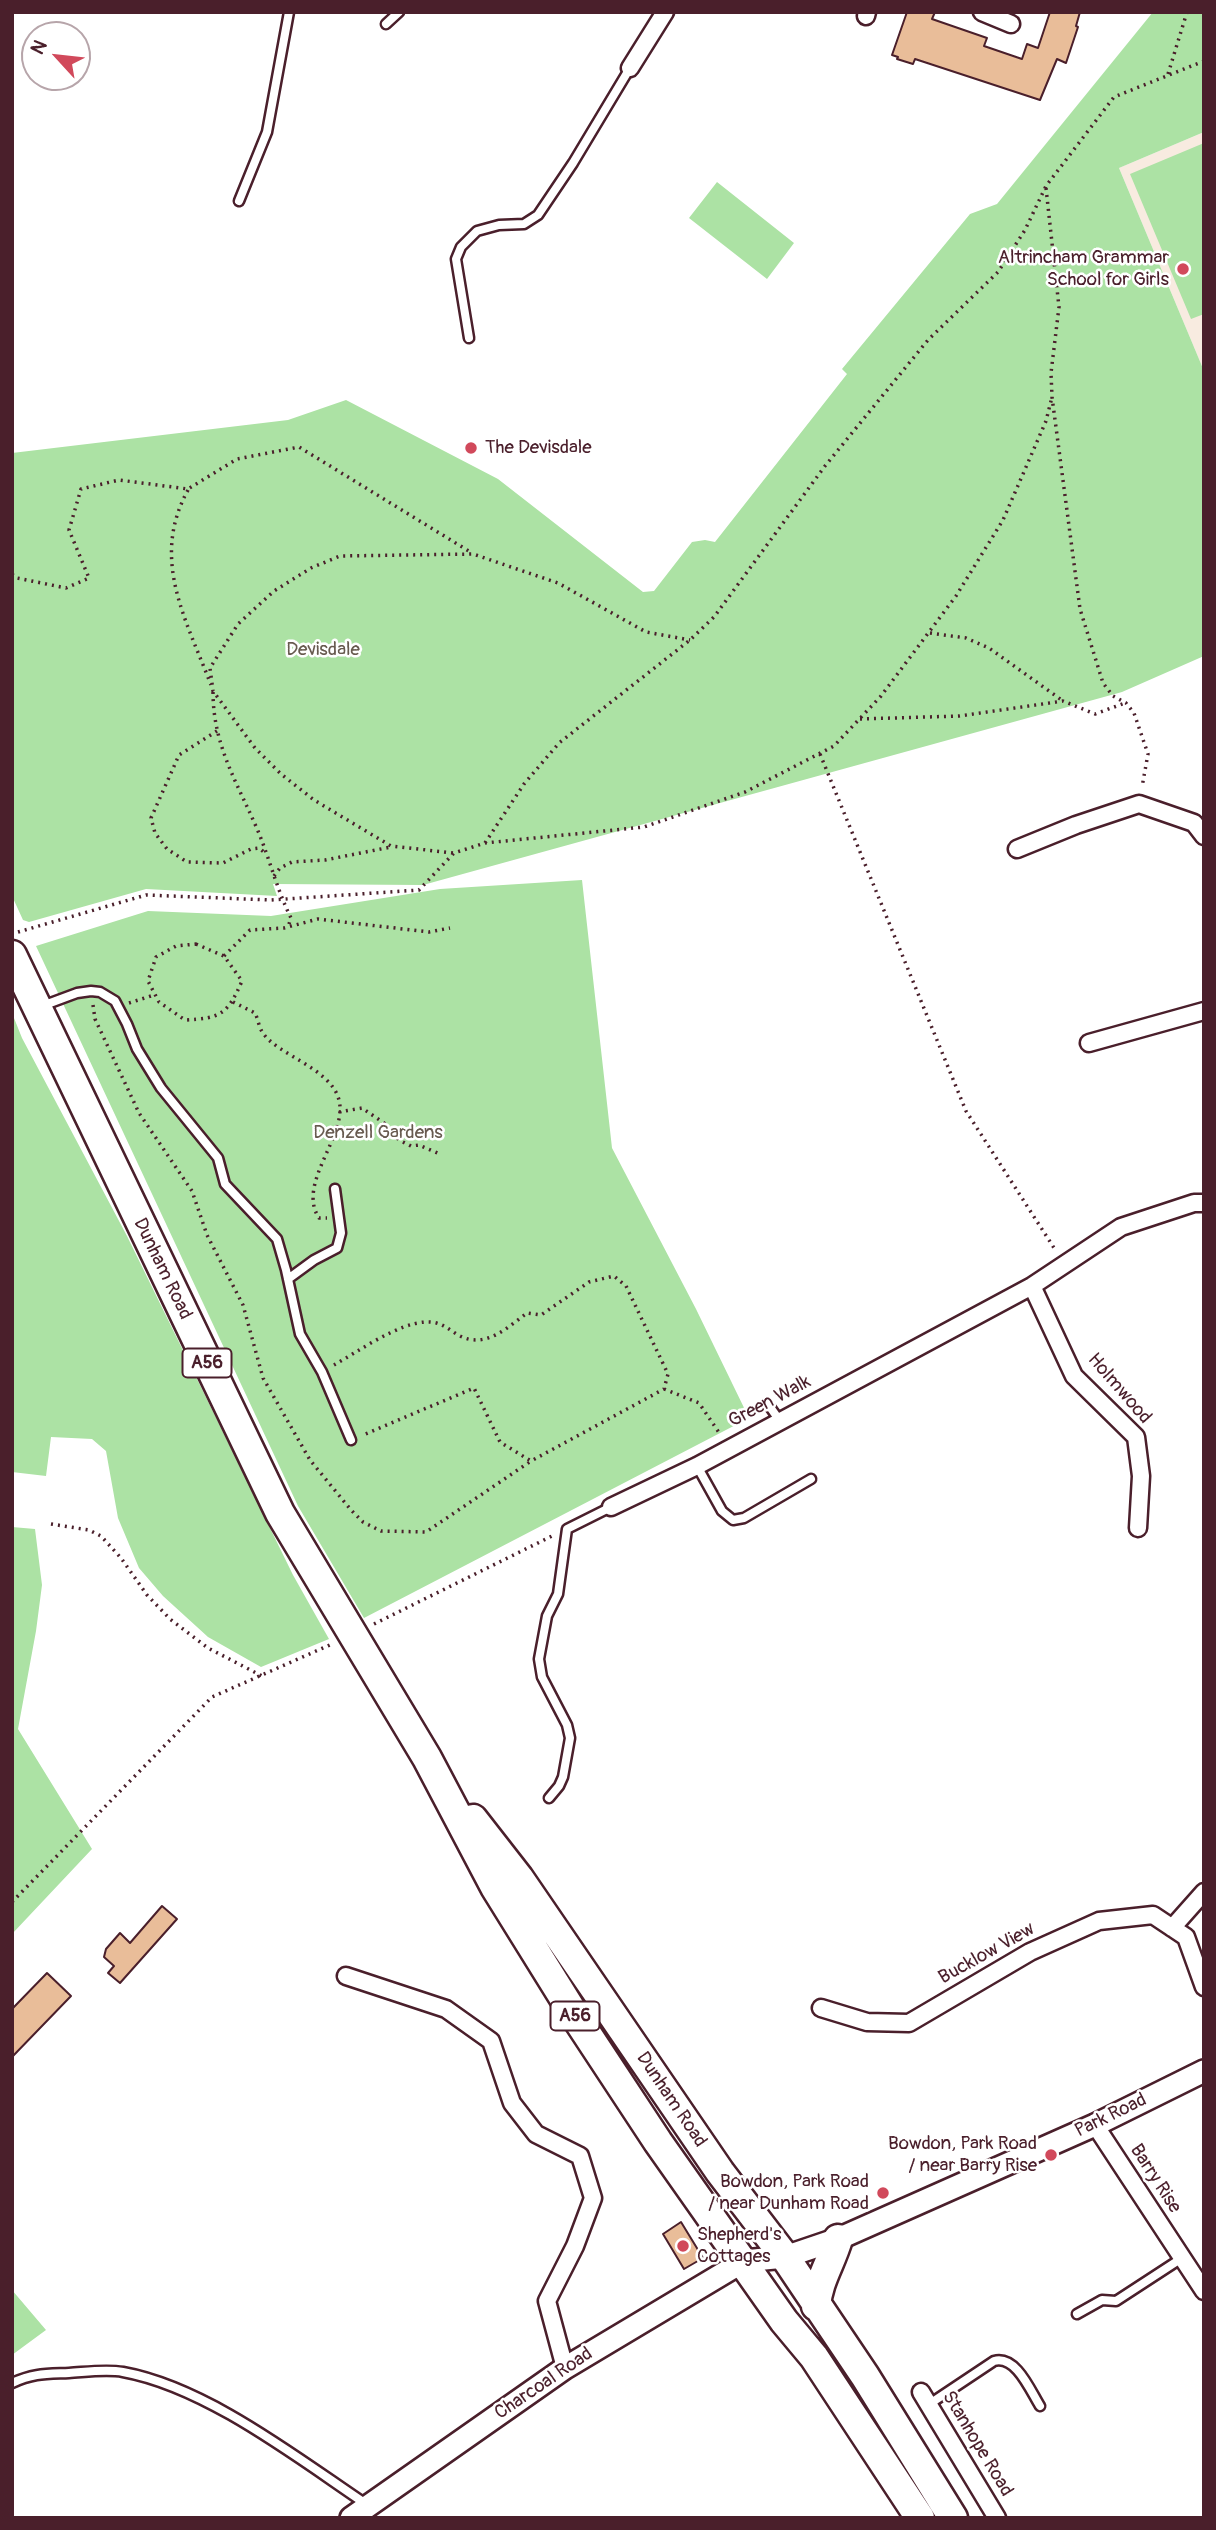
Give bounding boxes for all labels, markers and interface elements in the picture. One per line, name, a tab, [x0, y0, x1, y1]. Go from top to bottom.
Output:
north arrow	[21, 21, 91, 91]
text: N	[25, 36, 53, 59]
place label: Altrincham Grammar School for Girls	[998, 247, 1169, 291]
marker: Altrincham Grammar School for Girls	[1175, 261, 1191, 277]
place label: The Devisdale	[485, 437, 592, 459]
marker: The Devisdale	[463, 440, 479, 456]
park label: Devisdale	[286, 639, 360, 661]
park label: Denzell Gardens	[313, 1122, 443, 1144]
street label: Dunham Road	[128, 1215, 196, 1323]
road number: A56	[182, 1348, 232, 1378]
street label: Holmwood	[1082, 1349, 1156, 1429]
street label: Green Walk	[725, 1371, 815, 1433]
street label: Bucklow View	[935, 1918, 1039, 1990]
road number: A56	[550, 2002, 600, 2030]
street label: Dunham Road	[631, 2048, 711, 2152]
street label: Park Road	[1072, 2089, 1150, 2143]
place label: Bowdon, Park Road / near Barry Rise	[888, 2133, 1037, 2177]
street label: Barry Rise	[1124, 2140, 1186, 2218]
marker: Bowdon, Park Road / near Barry Rise	[1043, 2147, 1059, 2163]
place label: Bowdon, Park Road / near Dunham Road	[708, 2171, 869, 2215]
marker: Bowdon, Park Road / near Dunham Road	[875, 2185, 891, 2201]
place label: Shepherd's Cottages	[697, 2224, 782, 2268]
marker: Shepherd's Cottages	[675, 2238, 691, 2254]
street label: Charcoal Road	[491, 2343, 597, 2425]
street label: Stanhope Road	[937, 2387, 1017, 2501]

